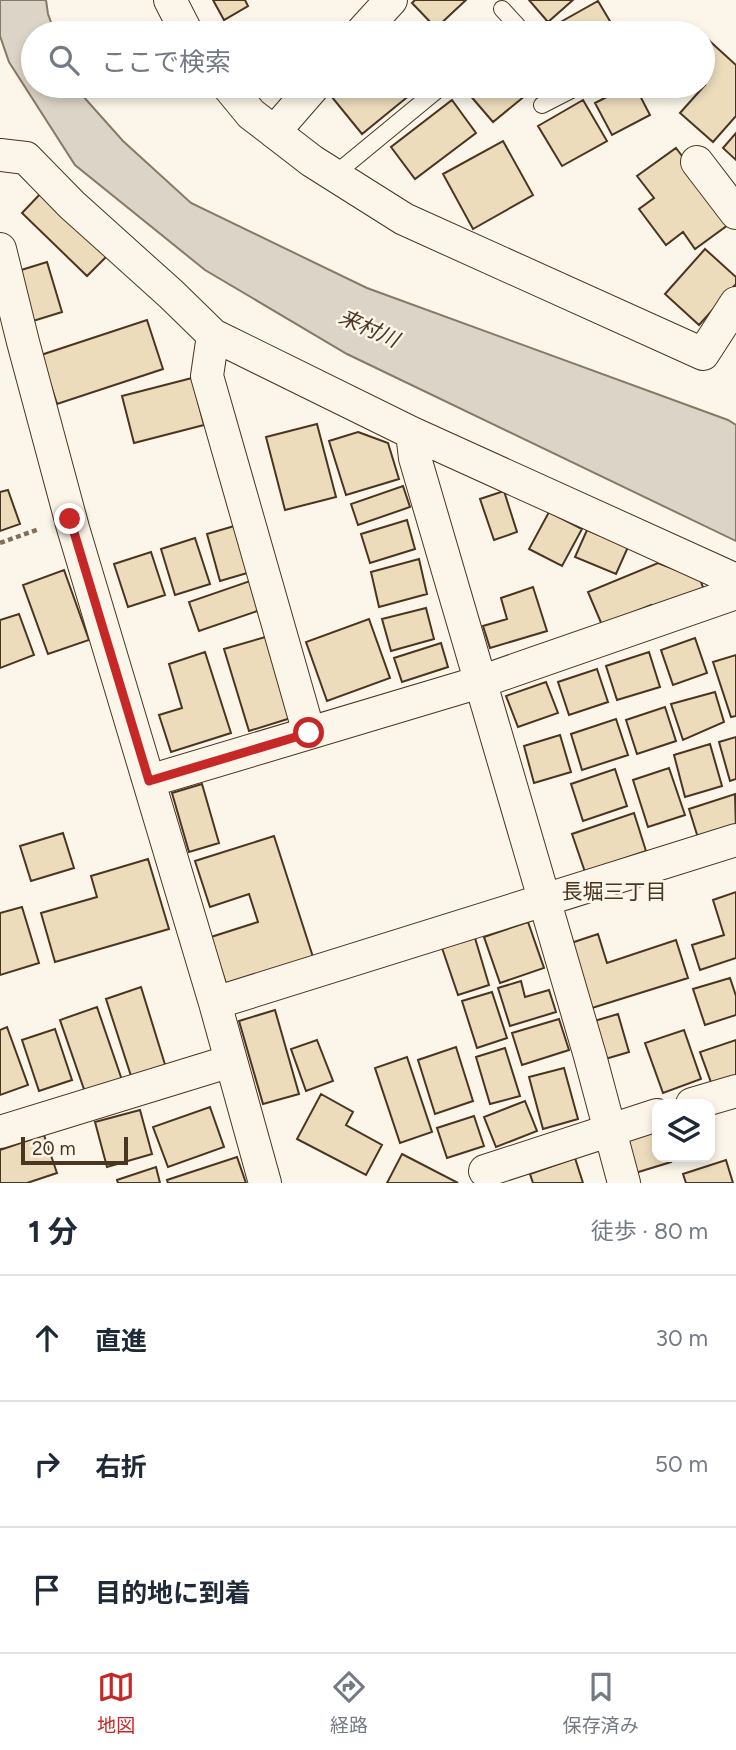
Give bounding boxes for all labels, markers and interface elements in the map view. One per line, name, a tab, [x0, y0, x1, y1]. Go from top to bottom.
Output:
search box	[21, 21, 715, 98]
icon: search	[45, 41, 83, 79]
text: ここで検索	[101, 46, 231, 78]
water label: 来村川	[335, 304, 405, 353]
route end	[54, 503, 85, 534]
route start	[293, 717, 324, 748]
district label: 長堀三丁目	[562, 879, 667, 904]
map controls	[652, 1099, 715, 1162]
button: layers	[652, 1099, 715, 1162]
scale bar	[21, 1134, 128, 1166]
text: 20 m	[32, 1137, 76, 1160]
text: 1 分	[28, 1213, 78, 1250]
text: 徒歩 · 80 m	[591, 1217, 708, 1245]
icon: ahead	[28, 1319, 66, 1357]
text: 30 m	[655, 1324, 708, 1352]
text: 直進	[95, 1325, 147, 1357]
icon: right	[28, 1445, 66, 1483]
text: 50 m	[655, 1450, 708, 1478]
text: 右折	[95, 1451, 147, 1483]
icon: arrive	[28, 1571, 66, 1609]
text: 目的地に到着	[95, 1577, 251, 1609]
tab: 地図	[97, 1668, 135, 1737]
tab: 経路	[330, 1668, 368, 1737]
tab: 保存済み	[563, 1668, 639, 1737]

